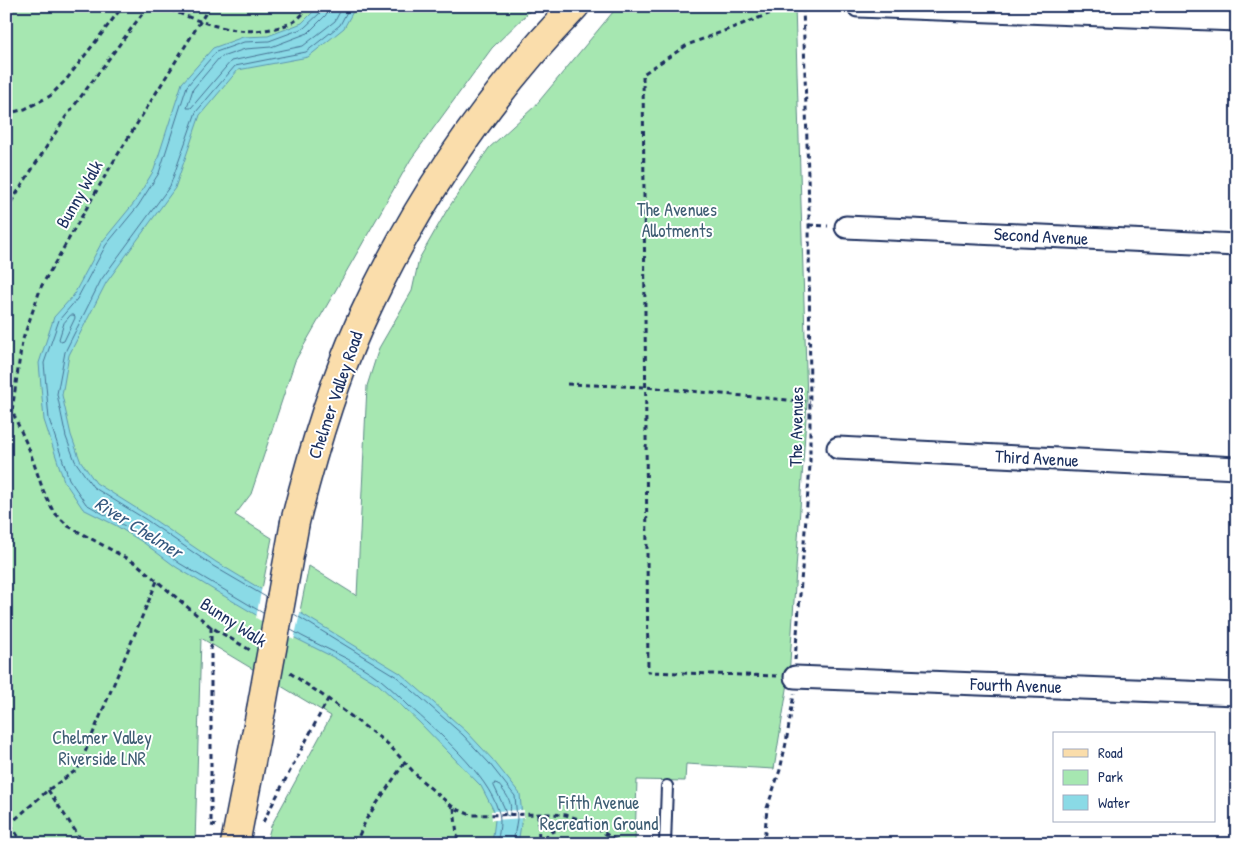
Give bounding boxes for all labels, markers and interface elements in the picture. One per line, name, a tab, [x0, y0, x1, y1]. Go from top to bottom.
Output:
street label: Bunny Walk	[49, 155, 109, 233]
park label: The Avenues Allotments	[637, 197, 717, 243]
street label: Second Avenue	[993, 221, 1089, 251]
street label: Chelmer Valley Road	[301, 328, 369, 462]
street label: The Avenues	[783, 387, 809, 467]
street label: Third Avenue	[995, 443, 1079, 473]
water label: River Chelmer	[90, 490, 190, 566]
street label: Bunny Walk	[196, 591, 273, 653]
street label: Fourth Avenue	[969, 671, 1062, 699]
park label: Chelmer Valley Riverside LNR	[52, 725, 152, 771]
legend	[1053, 732, 1216, 822]
text: Road	[1098, 742, 1123, 763]
text: Park	[1098, 766, 1123, 787]
park label: Fifth Avenue Recreation Ground	[540, 790, 658, 836]
text: Water	[1098, 792, 1130, 813]

